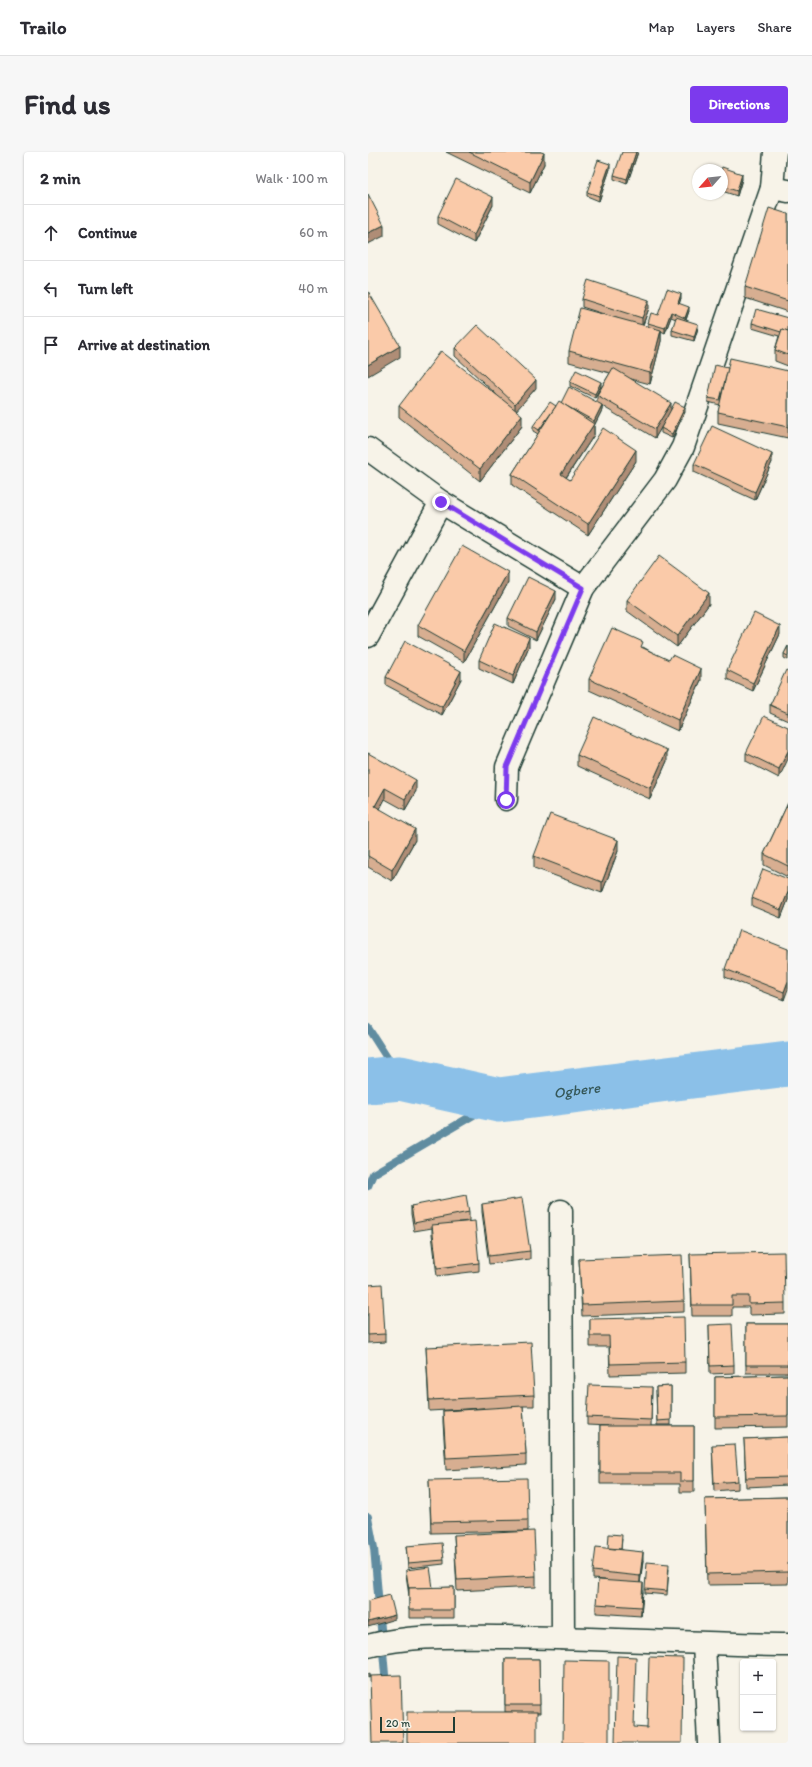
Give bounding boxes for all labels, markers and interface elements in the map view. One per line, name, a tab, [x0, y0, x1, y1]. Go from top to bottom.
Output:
text: Trailo	[20, 16, 67, 39]
text: Map	[649, 19, 674, 36]
text: Layers	[696, 19, 735, 36]
text: Share	[757, 19, 792, 36]
button: Directions	[690, 86, 788, 123]
text: Find us	[24, 87, 111, 121]
north arrow	[692, 164, 728, 200]
text: 2 min	[40, 168, 80, 188]
text: Walk · 100 m	[255, 171, 328, 186]
icon: ahead	[40, 222, 62, 244]
text: Continue	[78, 224, 137, 242]
text: 60 m	[299, 225, 328, 240]
icon: left	[40, 278, 62, 300]
text: Turn left	[78, 280, 133, 298]
text: 40 m	[298, 281, 328, 296]
icon: arrive	[40, 334, 62, 356]
text: Arrive at destination	[78, 336, 210, 354]
route end	[432, 493, 450, 511]
route start	[497, 791, 515, 809]
water label: Ogbere	[553, 1078, 602, 1102]
map controls	[740, 1659, 776, 1731]
button: +	[740, 1659, 776, 1695]
button: −	[740, 1695, 776, 1731]
scale bar	[380, 1715, 455, 1734]
text: 20 m	[386, 1717, 410, 1730]

